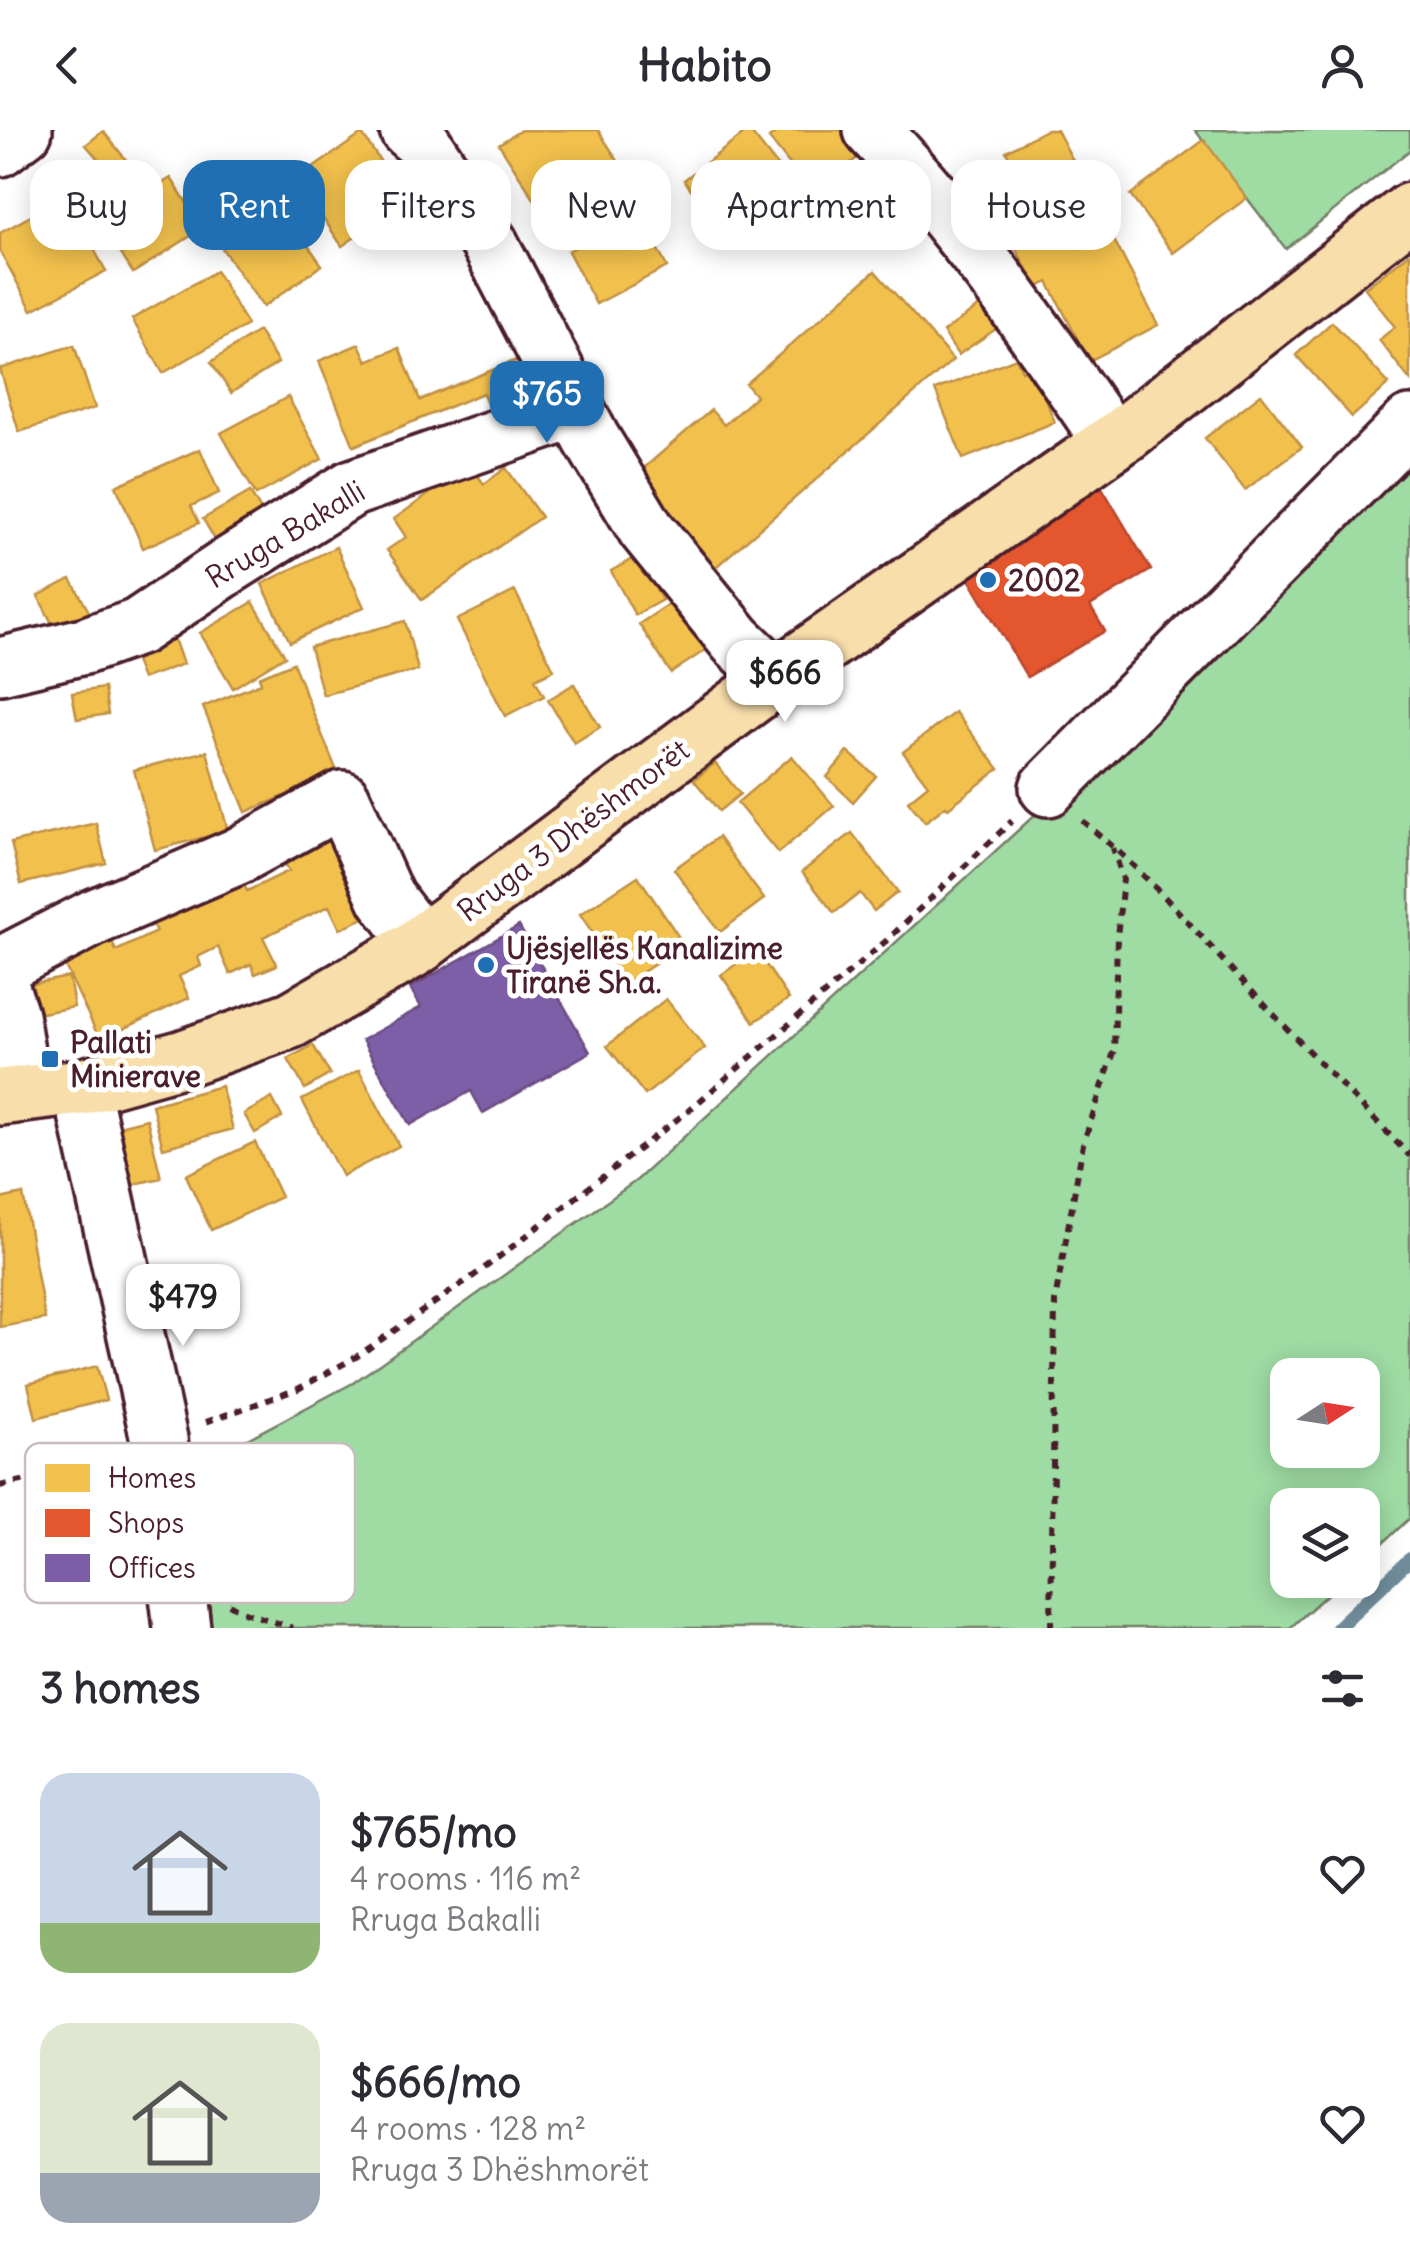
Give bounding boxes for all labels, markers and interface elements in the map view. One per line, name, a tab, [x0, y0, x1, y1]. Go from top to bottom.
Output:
text: Habito	[638, 37, 772, 93]
icon: back	[40, 38, 95, 93]
icon: person	[1315, 38, 1370, 93]
chip: Buy	[30, 160, 163, 250]
chip: Rent	[183, 160, 325, 250]
chip: Filters	[345, 160, 511, 250]
chip: New	[531, 160, 671, 250]
chip: Apartment	[691, 160, 931, 250]
chip: House	[951, 160, 1121, 250]
pin: $765	[488, 361, 606, 446]
text: $765	[512, 373, 582, 414]
street label: Rruga Bakalli	[199, 472, 371, 596]
place label: 2002	[1008, 561, 1080, 599]
marker: 2002	[977, 569, 999, 591]
pin: $666	[726, 640, 844, 725]
text: $666	[748, 652, 822, 693]
street label: Rruga 3 Dhëshmorët	[450, 730, 696, 930]
place label: Ujësjellës Kanalizime Tiranë Sh.a.	[506, 929, 783, 1001]
marker: Ujësjellës Kanalizime Tiranë Sh.a.	[475, 954, 497, 976]
place label: Pallati Minierave	[70, 1023, 201, 1095]
marker: Pallati Minierave	[39, 1048, 61, 1070]
pin: $479	[124, 1264, 242, 1349]
text: $479	[148, 1276, 218, 1317]
north arrow	[1270, 1358, 1380, 1468]
map controls	[1270, 1358, 1380, 1598]
legend	[25, 1443, 355, 1603]
text: Homes	[108, 1460, 196, 1496]
button: layers	[1270, 1488, 1380, 1598]
text: Shops	[108, 1505, 184, 1541]
text: Offices	[108, 1550, 196, 1586]
icon: filters	[1315, 1661, 1370, 1716]
text: 3 homes	[40, 1662, 200, 1714]
text: $765/mo	[350, 1806, 517, 1858]
icon: home	[120, 1813, 240, 1933]
icon: heart	[1315, 1846, 1370, 1901]
text: 4 rooms · 116 m²	[350, 1858, 581, 1899]
text: Rruga Bakalli	[350, 1899, 541, 1940]
text: $666/mo	[350, 2056, 521, 2108]
icon: home	[120, 2063, 240, 2183]
icon: heart	[1315, 2096, 1370, 2151]
text: 4 rooms · 128 m²	[350, 2108, 586, 2149]
text: Rruga 3 Dhëshmorët	[350, 2149, 649, 2190]

